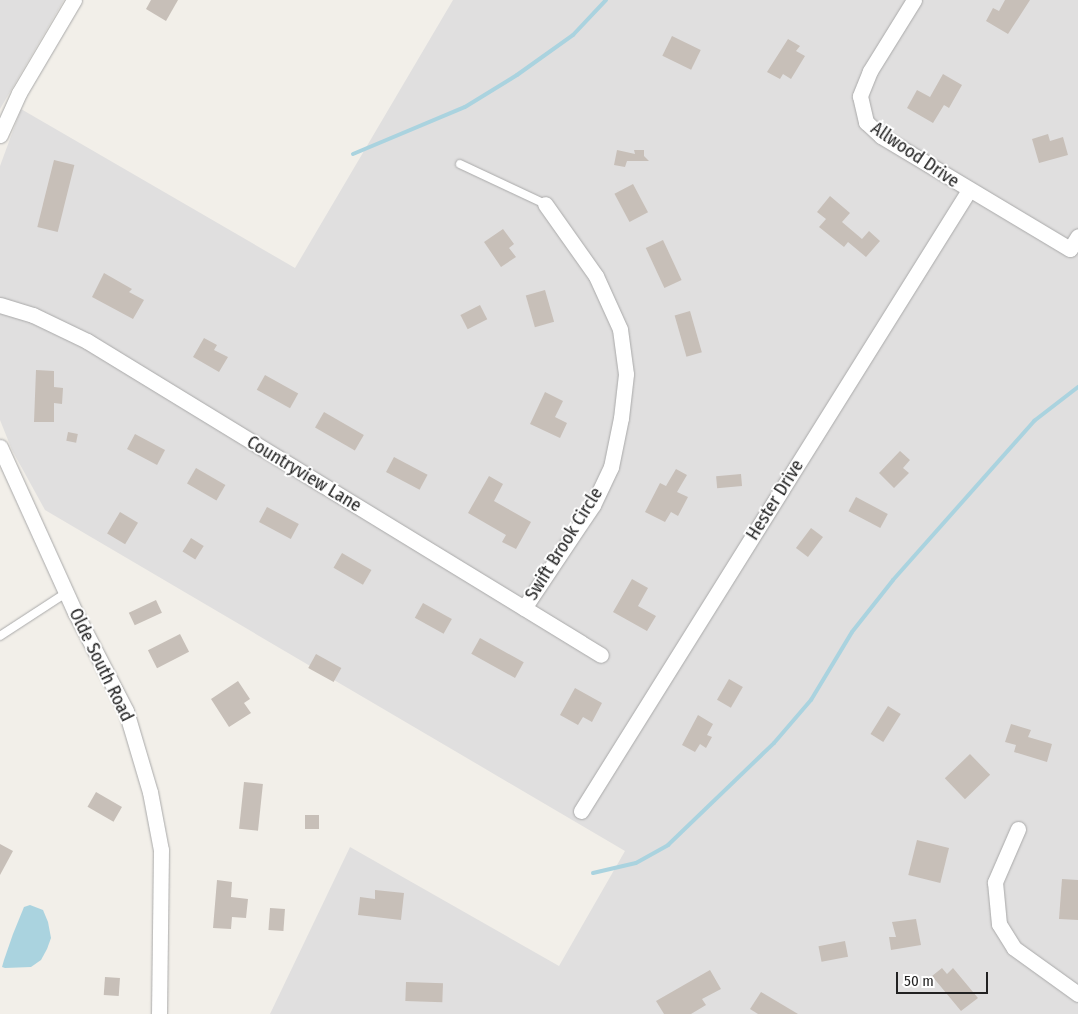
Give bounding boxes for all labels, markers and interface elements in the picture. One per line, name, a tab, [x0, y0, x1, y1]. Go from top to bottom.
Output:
street label: Allwood Drive	[867, 118, 963, 192]
street label: Countryview Lane	[243, 431, 365, 517]
street label: Hester Drive	[742, 456, 808, 544]
street label: Swift Brook Circle	[521, 484, 607, 604]
street label: Olde South Road	[64, 605, 138, 725]
scale bar	[898, 962, 990, 994]
text: 50 m	[904, 972, 934, 990]

